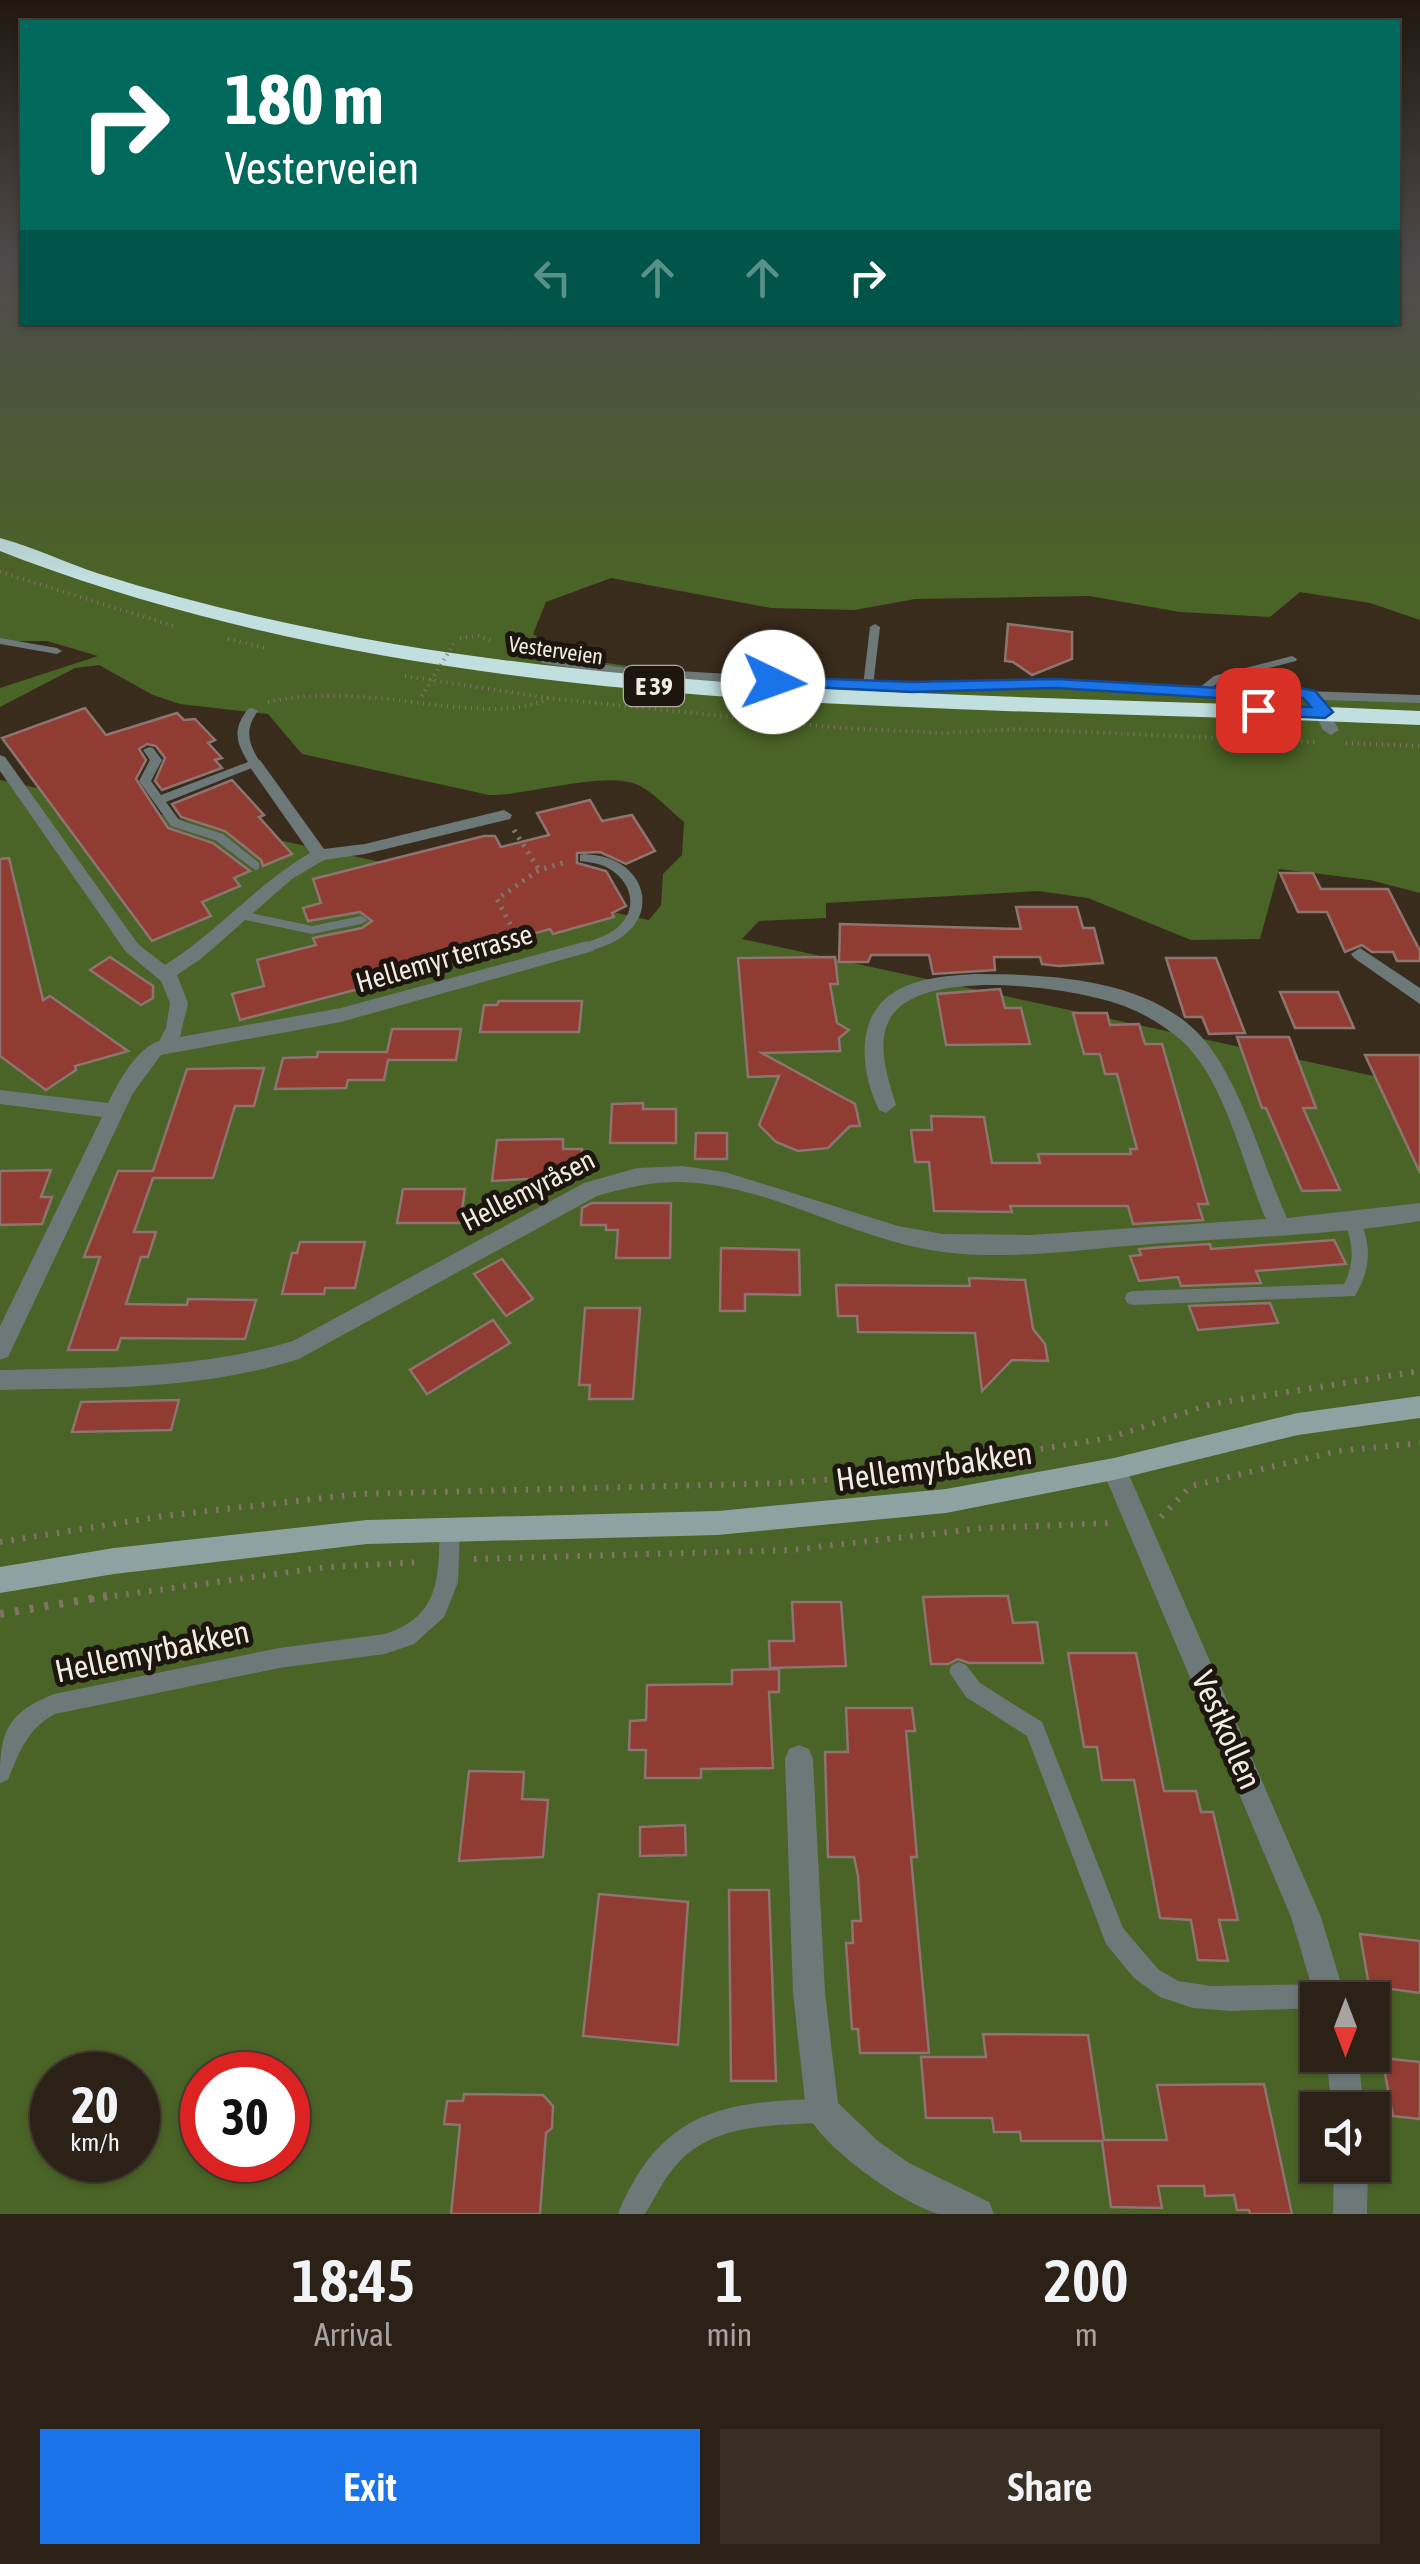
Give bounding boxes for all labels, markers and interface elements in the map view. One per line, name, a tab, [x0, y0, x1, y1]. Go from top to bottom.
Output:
text: 180 m	[225, 59, 384, 139]
icon: right	[60, 60, 190, 190]
text: Vesterveien	[225, 142, 419, 194]
icon: left	[525, 250, 580, 305]
icon: ahead	[630, 250, 685, 305]
icon: ahead	[735, 250, 790, 305]
icon: right	[840, 250, 895, 305]
position arrow	[721, 630, 825, 734]
street label: Vesterveien	[507, 631, 605, 669]
road number: E 39	[624, 666, 684, 706]
pin	[1216, 668, 1301, 753]
icon: arrive	[1231, 683, 1286, 738]
street label: Hellemyr terrasse	[352, 918, 536, 998]
street label: Hellemyråsen	[456, 1143, 600, 1237]
street label: Hellemyrbakken	[834, 1434, 1034, 1498]
street label: Hellemyrbakken	[52, 1612, 252, 1690]
street label: Vestkollen	[1185, 1665, 1269, 1795]
north arrow	[1300, 1982, 1390, 2072]
map controls	[1300, 1982, 1390, 2182]
speed limit sign: 30	[180, 2052, 310, 2182]
text: 20	[71, 2076, 118, 2134]
button: sound	[1300, 2092, 1390, 2182]
text: km/h	[70, 2128, 120, 2156]
text: 18:45	[291, 2246, 415, 2315]
text: 1	[715, 2246, 744, 2315]
text: 200	[1044, 2246, 1128, 2315]
text: Arrival	[314, 2316, 392, 2353]
text: min	[706, 2316, 752, 2353]
text: m	[1075, 2316, 1098, 2353]
button: Exit	[40, 2429, 700, 2544]
button: Share	[720, 2429, 1380, 2544]

